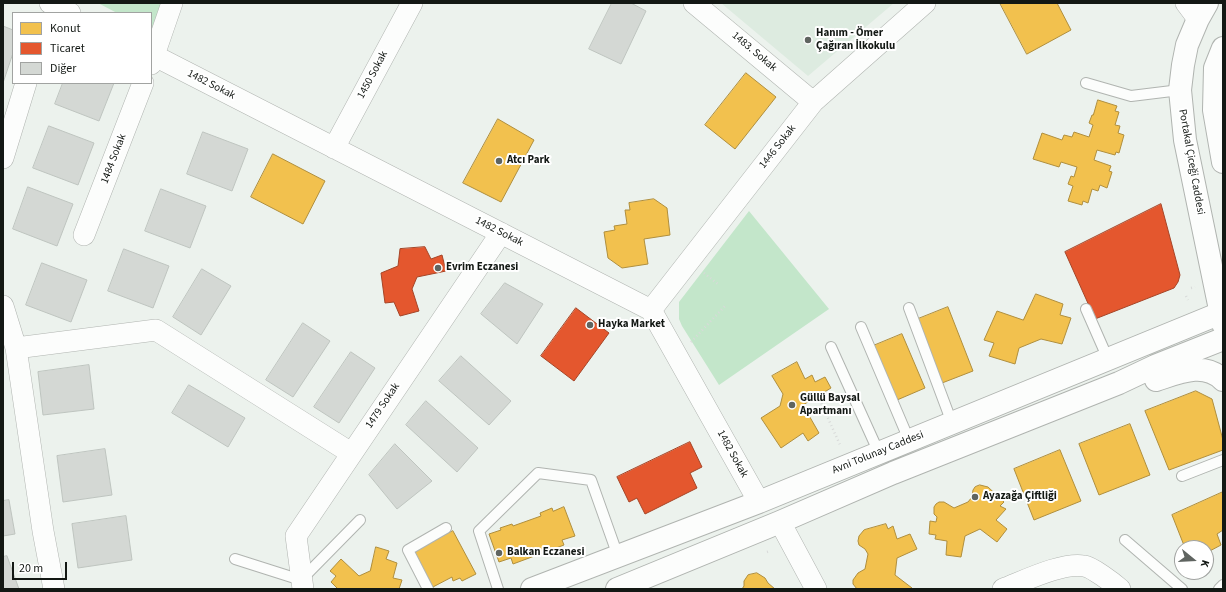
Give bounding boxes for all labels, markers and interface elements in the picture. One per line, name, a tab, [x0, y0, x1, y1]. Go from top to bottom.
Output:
legend	[12, 12, 152, 84]
text: Konut	[50, 20, 81, 37]
place label: Hanım - Ömer Çağıran İlkokulu	[816, 27, 895, 53]
street label: 1483. Sokak	[729, 29, 779, 75]
marker: Hanım - Ömer Çağıran İlkokulu	[803, 35, 813, 45]
text: Ticaret	[50, 40, 85, 57]
street label: 1450 Sokak	[355, 49, 391, 101]
text: Diğer	[50, 60, 76, 77]
street label: 1482 Sokak	[185, 67, 237, 103]
street label: Portakal Çiceği Caddesi	[1175, 108, 1207, 216]
street label: 1446 Sokak	[757, 122, 799, 172]
street label: 1484 Sokak	[98, 132, 130, 186]
place label: Atcı Park	[507, 154, 550, 168]
marker: Atcı Park	[494, 156, 504, 166]
street label: 1482 Sokak	[473, 214, 525, 250]
place label: Evrim Eczanesi	[446, 261, 518, 275]
marker: Evrim Eczanesi	[433, 263, 443, 273]
place label: Hayka Market	[598, 318, 665, 332]
marker: Hayka Market	[585, 320, 595, 330]
street label: 1479 Sokak	[363, 381, 403, 431]
place label: Güllü Baysal Apartmanı	[800, 392, 860, 418]
marker: Güllü Baysal Apartmanı	[787, 400, 797, 410]
street label: 1482 Sokak	[714, 428, 750, 480]
street label: Avni Tolunay Caddesi	[830, 429, 926, 477]
place label: Ayazağa Çiftliği	[983, 490, 1057, 504]
marker: Ayazağa Çiftliği	[970, 492, 980, 502]
north arrow	[1174, 540, 1214, 580]
place label: Balkan Eczanesi	[507, 546, 584, 560]
marker: Balkan Eczanesi	[494, 548, 504, 558]
scale bar	[14, 554, 69, 580]
text: K	[1197, 558, 1213, 569]
text: 20 m	[19, 560, 43, 577]

